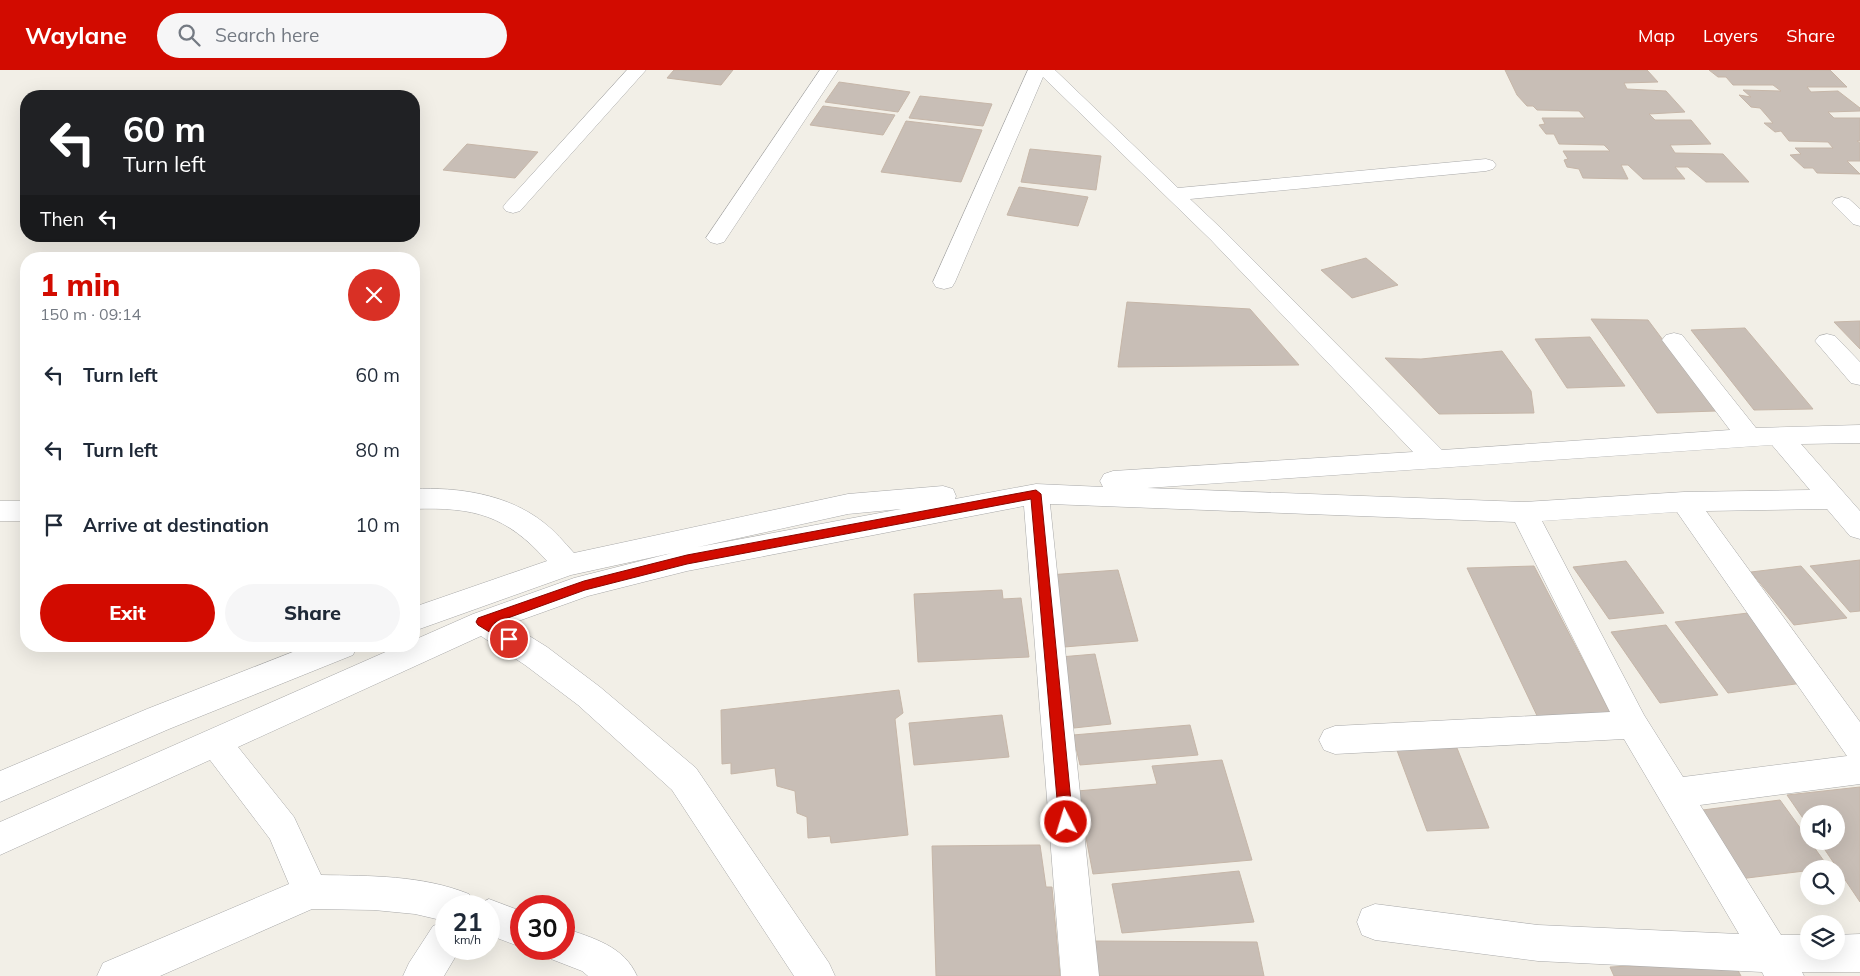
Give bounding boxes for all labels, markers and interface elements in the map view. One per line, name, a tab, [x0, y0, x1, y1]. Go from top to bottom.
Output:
search box	[157, 13, 507, 58]
text: Waylane	[25, 20, 127, 50]
icon: search	[175, 21, 203, 49]
text: Search here	[215, 23, 319, 47]
text: Map	[1638, 24, 1675, 47]
text: Layers	[1703, 24, 1758, 47]
text: Share	[1786, 24, 1835, 47]
text: 60 m	[123, 107, 206, 151]
icon: left	[40, 110, 105, 175]
text: Turn left	[123, 150, 206, 178]
icon: left	[94, 205, 122, 233]
text: Then	[40, 207, 84, 231]
text: 1 min	[40, 266, 120, 304]
button: close	[348, 269, 400, 321]
text: 150 m · 09:14	[40, 304, 141, 324]
icon: left	[40, 361, 68, 389]
text: Turn left	[83, 363, 158, 387]
text: 60 m	[356, 363, 400, 387]
icon: left	[40, 436, 68, 464]
text: Turn left	[83, 438, 158, 462]
text: 80 m	[356, 438, 400, 462]
icon: arrive	[40, 511, 68, 539]
text: Arrive at destination	[83, 513, 269, 537]
text: 10 m	[356, 513, 400, 537]
button: Exit	[40, 584, 215, 642]
button: Share	[225, 584, 400, 642]
pin	[488, 618, 530, 660]
icon: arrive	[495, 625, 523, 653]
position arrow	[1039, 795, 1091, 847]
map controls	[1800, 805, 1845, 960]
button: sound	[1800, 805, 1845, 850]
button: search	[1800, 860, 1845, 905]
speed limit sign: 30	[510, 895, 575, 960]
text: 21	[452, 906, 483, 937]
button: layers	[1800, 915, 1845, 960]
text: km/h	[454, 932, 481, 947]

